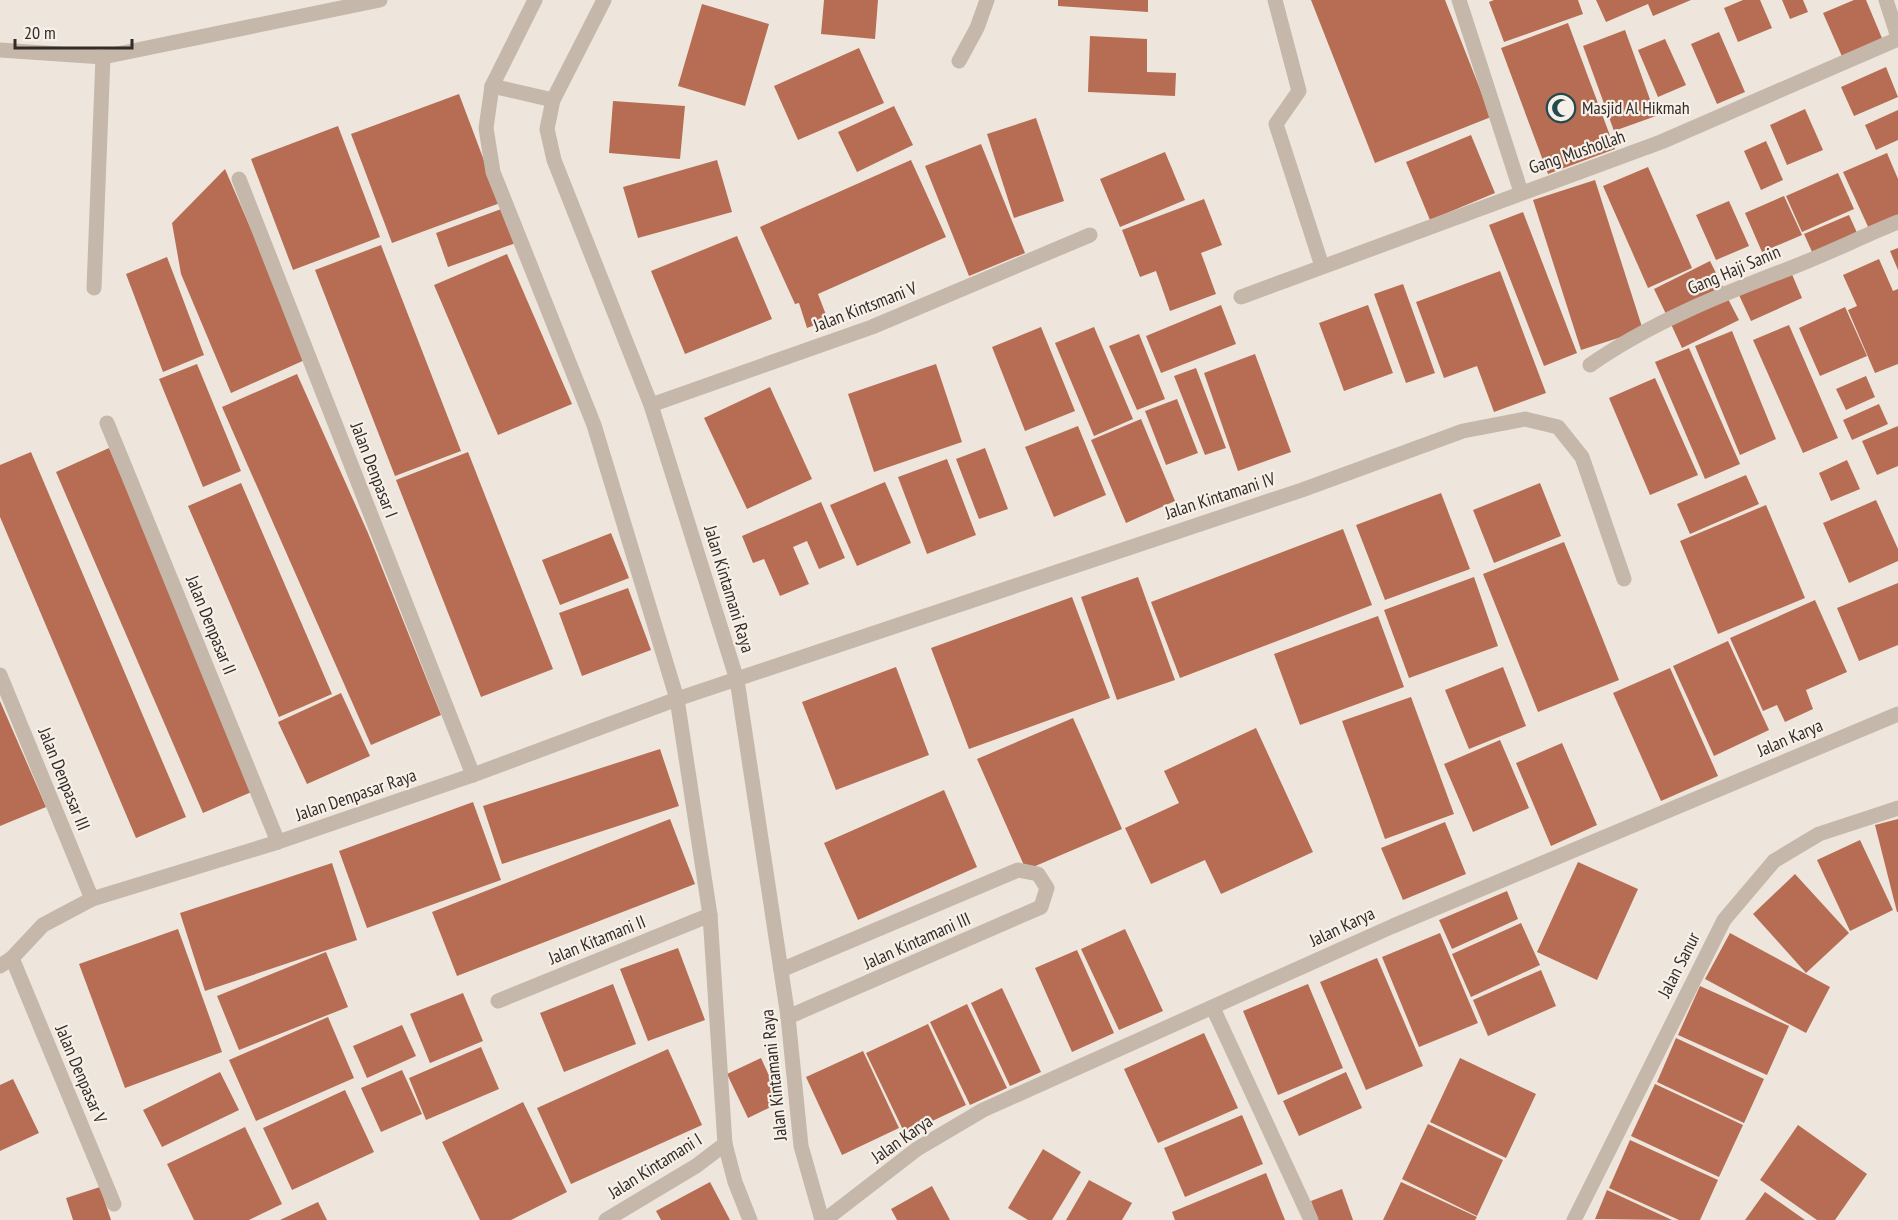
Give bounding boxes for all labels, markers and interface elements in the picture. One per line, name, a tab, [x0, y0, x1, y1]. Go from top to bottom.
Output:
scale bar	[15, 12, 132, 50]
text: 20 m	[24, 21, 56, 44]
mosque icon: Masjid Al Hikmah	[1545, 92, 1577, 124]
place label: Masjid Al Hikmah	[1582, 96, 1690, 119]
street label: Gang Mushollah	[1526, 124, 1628, 179]
street label: Gang Haji Sanin	[1684, 240, 1784, 299]
street label: Jalan Kintsmani V	[809, 276, 920, 337]
street label: Jalan Denpasar I	[345, 418, 403, 521]
street label: Jalan Kintamani IV	[1161, 467, 1278, 524]
street label: Jalan Kintamani Raya	[699, 521, 760, 655]
street label: Jalan Denpasar II	[181, 571, 242, 678]
street label: Jalan Karya	[1753, 713, 1826, 762]
street label: Jalan Denpasar III	[33, 723, 96, 834]
street label: Jalan Denpasar Raya	[291, 763, 419, 826]
street label: Jalan Karya	[1305, 901, 1378, 952]
street label: Jalan Kintamani III	[859, 907, 974, 975]
street label: Jalan Kitamani II	[544, 910, 649, 970]
street label: Jalan Sanur	[1652, 928, 1705, 1002]
street label: Jalan Kintamani Raya	[755, 1008, 792, 1143]
street label: Jalan Denpasar V	[50, 1020, 113, 1127]
street label: Jalan Karya	[866, 1109, 937, 1168]
street label: Jalan Kintamani I	[603, 1128, 706, 1204]

